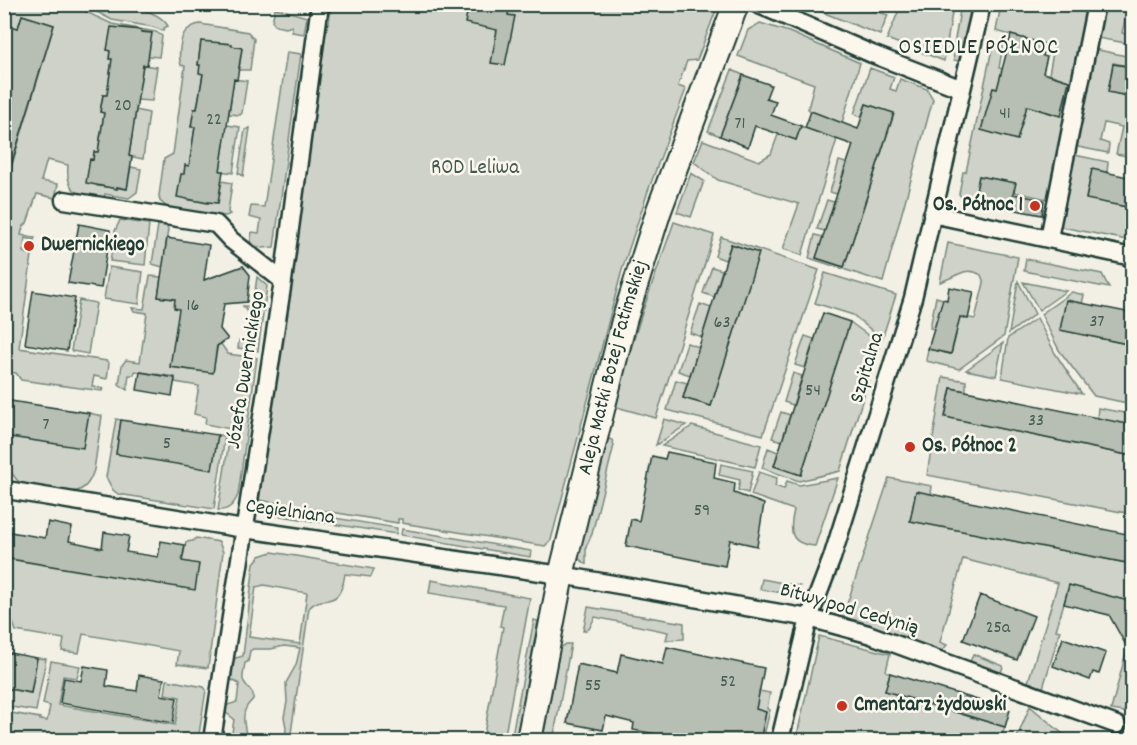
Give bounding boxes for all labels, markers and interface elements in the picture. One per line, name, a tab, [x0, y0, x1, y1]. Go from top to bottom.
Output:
district label: OSIEDLE PÓŁNOC	[898, 33, 1060, 64]
house number: 20	[114, 94, 132, 119]
house number: 41	[999, 102, 1011, 127]
house number: 22	[206, 108, 222, 133]
house number: 71	[735, 112, 745, 137]
park label: ROD Leliwa	[431, 154, 520, 184]
place label: Os. Północ 1	[933, 191, 1023, 221]
marker: Os. Północ 1	[1028, 199, 1042, 213]
place label: Dwernickiego	[41, 231, 145, 261]
marker: Dwernickiego	[22, 239, 36, 253]
street label: Aleja Matki Bożej Fatimskiej	[571, 256, 657, 478]
street label: Józefa Dwernickiego	[220, 289, 274, 451]
house number: 16	[187, 294, 199, 319]
house number: 37	[1090, 310, 1105, 335]
house number: 63	[714, 311, 730, 336]
street label: Szpitalna	[843, 328, 893, 407]
house number: 54	[805, 379, 821, 404]
house number: 33	[1028, 409, 1044, 434]
house number: 7	[43, 413, 50, 438]
house number: 5	[163, 432, 171, 457]
place label: Os. Północ 2	[922, 432, 1017, 462]
marker: Os. Północ 2	[903, 440, 917, 454]
street label: Cegielniana	[243, 492, 338, 534]
house number: 59	[694, 499, 710, 524]
street label: Bitwy pod Cedynią	[776, 576, 922, 644]
house number: 25a	[986, 616, 1011, 641]
house number: 52	[720, 670, 736, 695]
house number: 55	[585, 674, 601, 699]
place label: Cmentarz żydowski	[854, 691, 1007, 721]
marker: Cmentarz żydowski	[835, 699, 849, 713]

